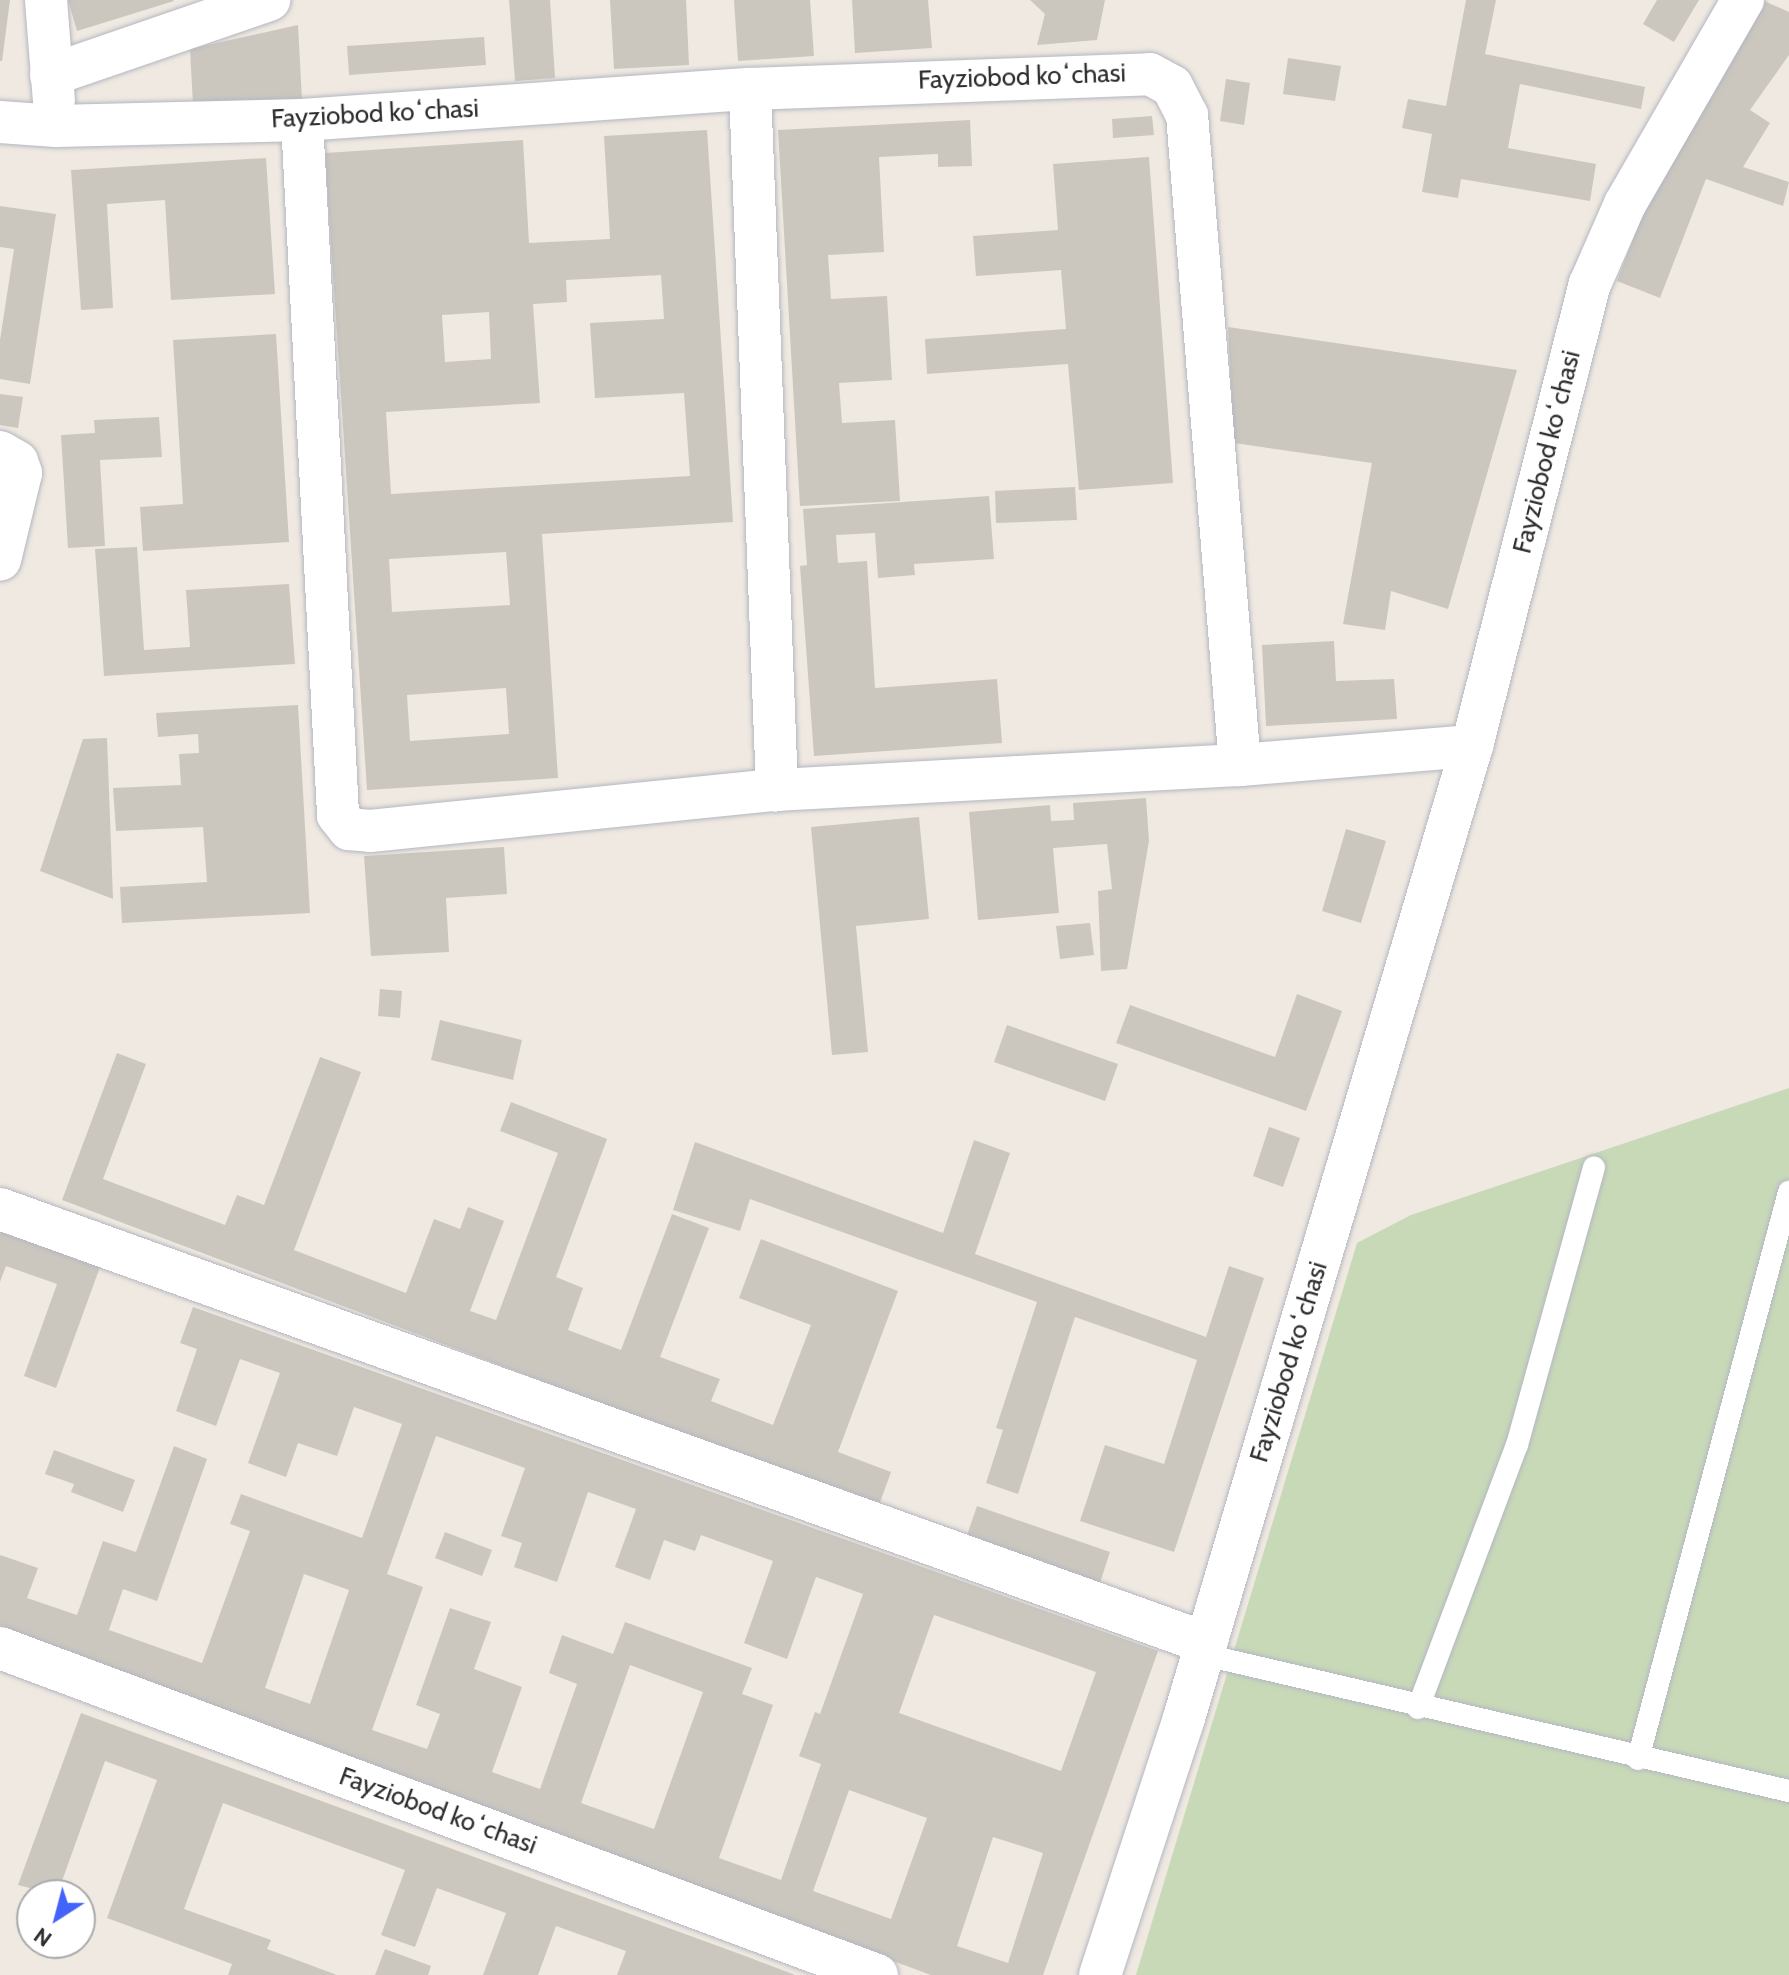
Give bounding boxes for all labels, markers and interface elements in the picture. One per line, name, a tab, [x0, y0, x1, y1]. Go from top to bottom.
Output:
street label: Fayziobod koʻchasi	[917, 58, 1127, 96]
street label: Fayziobod koʻchasi	[270, 93, 480, 135]
street label: Fayziobod koʻchasi	[1507, 347, 1587, 557]
street label: Fayziobod koʻchasi	[1244, 1258, 1334, 1466]
street label: Fayziobod koʻchasi	[335, 1761, 541, 1861]
north arrow	[16, 1879, 96, 1959]
text: N	[29, 1922, 57, 1953]

